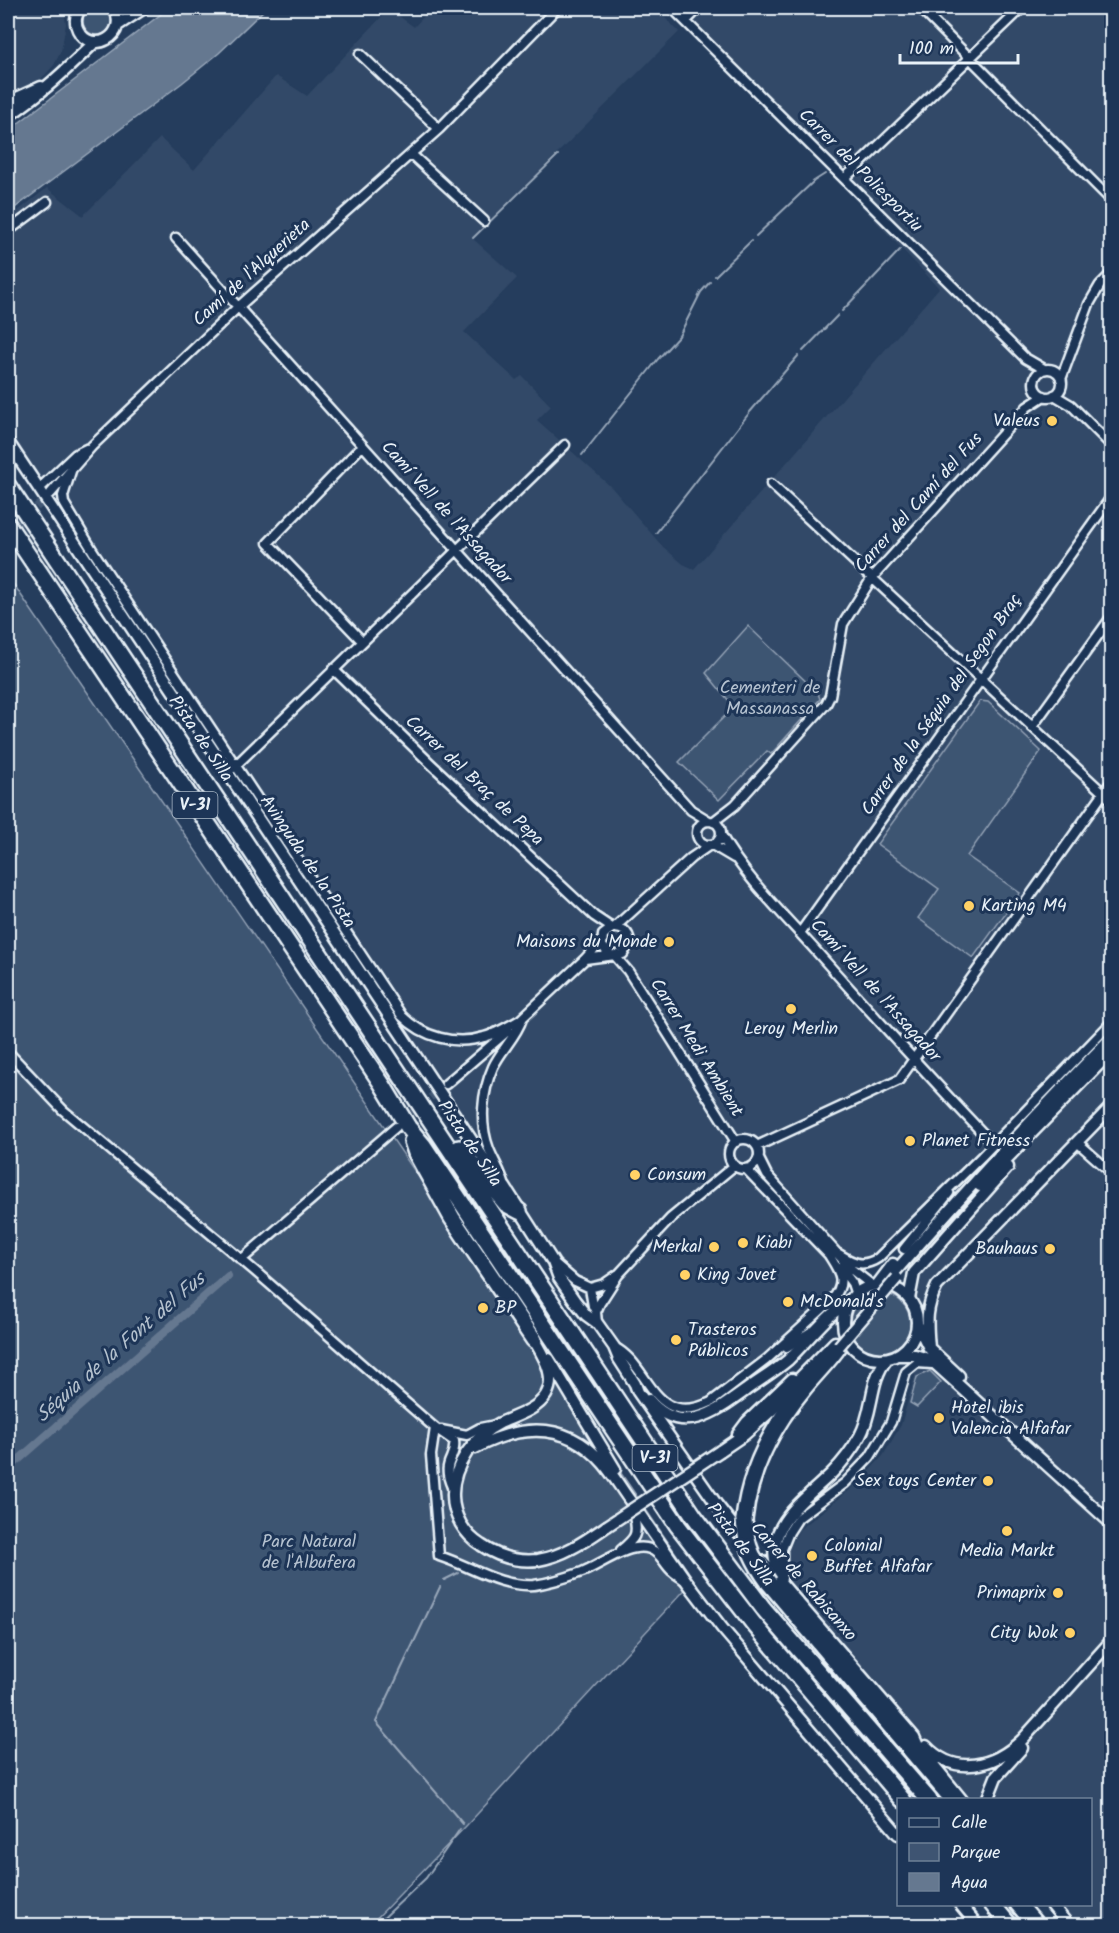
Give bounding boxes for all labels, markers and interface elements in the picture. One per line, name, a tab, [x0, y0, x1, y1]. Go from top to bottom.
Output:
scale bar	[900, 27, 1018, 65]
text: 100 m	[909, 35, 954, 64]
street label: Carrer del Poliesportiu	[791, 102, 929, 240]
street label: Camí de l'Alquerieta	[186, 212, 318, 334]
place label: Valeus	[993, 407, 1040, 436]
marker: Valeus	[1045, 414, 1059, 428]
street label: Carrer del Camí del Fus	[848, 426, 990, 580]
street label: Camí Vell de l'Assagador	[373, 435, 519, 592]
street label: Carrer de la Séquia del Segon Braç	[854, 588, 1030, 822]
park label: Cementeri de Massanassa	[720, 674, 820, 724]
street label: Pista de Silla	[160, 690, 240, 788]
street label: Carrer del Braç de Pepa	[398, 709, 550, 853]
street label: Avinguda de la Pista	[251, 789, 363, 935]
road number: V-31	[172, 792, 218, 818]
place label: Karting M4	[981, 892, 1067, 921]
marker: Karting M4	[962, 899, 976, 913]
street label: Camí Vell de l'Assagador	[802, 913, 948, 1070]
place label: Maisons du Monde	[516, 928, 657, 957]
marker: Maisons du Monde	[662, 935, 676, 949]
street label: Carrer Medi Ambient	[642, 973, 751, 1124]
marker: Leroy Merlin	[784, 1002, 798, 1016]
place label: Leroy Merlin	[744, 1015, 838, 1044]
street label: Pista de Silla	[429, 1095, 509, 1193]
place label: Planet Fitness	[922, 1127, 1031, 1156]
marker: Planet Fitness	[903, 1134, 917, 1148]
place label: Consum	[647, 1161, 706, 1190]
marker: Consum	[628, 1168, 642, 1182]
place label: Kiabi	[755, 1229, 793, 1258]
place label: Merkal	[652, 1233, 703, 1262]
place label: Bauhaus	[975, 1235, 1038, 1264]
marker: Kiabi	[736, 1236, 750, 1250]
marker: Merkal	[707, 1240, 721, 1254]
marker: Bauhaus	[1043, 1242, 1057, 1256]
place label: King Jovet	[697, 1261, 778, 1290]
water label: Séquia de la Font del Fus	[29, 1263, 215, 1431]
marker: King Jovet	[678, 1268, 692, 1282]
place label: McDonald's	[800, 1288, 884, 1317]
place label: BP	[495, 1294, 517, 1323]
marker: McDonald's	[781, 1295, 795, 1309]
marker: BP	[476, 1301, 490, 1315]
place label: Trasteros Públicos	[688, 1316, 757, 1366]
marker: Trasteros Públicos	[669, 1333, 683, 1347]
place label: Hotel ibis Valencia Alfafar	[951, 1394, 1072, 1444]
marker: Hotel ibis Valencia Alfafar	[932, 1411, 946, 1425]
road number: V-31	[632, 1445, 678, 1471]
place label: Sex toys Center	[855, 1467, 977, 1496]
marker: Sex toys Center	[981, 1474, 995, 1488]
street label: Pista de Silla	[698, 1496, 782, 1594]
street label: Carrer de Rabisanxo	[743, 1516, 863, 1648]
marker: Media Markt	[1000, 1524, 1014, 1538]
park label: Parc Natural de l'Albufera	[262, 1528, 357, 1578]
place label: Colonial Buffet Alfafar	[824, 1532, 933, 1582]
place label: Media Markt	[959, 1537, 1056, 1566]
marker: Colonial Buffet Alfafar	[805, 1549, 819, 1563]
place label: Primaprix	[977, 1579, 1046, 1608]
marker: Primaprix	[1051, 1586, 1065, 1600]
place label: City Wok	[990, 1619, 1059, 1648]
marker: City Wok	[1063, 1626, 1077, 1640]
legend	[897, 1798, 1092, 1906]
text: Calle	[951, 1809, 987, 1838]
text: Parque	[951, 1839, 1000, 1868]
text: Agua	[951, 1869, 988, 1898]

